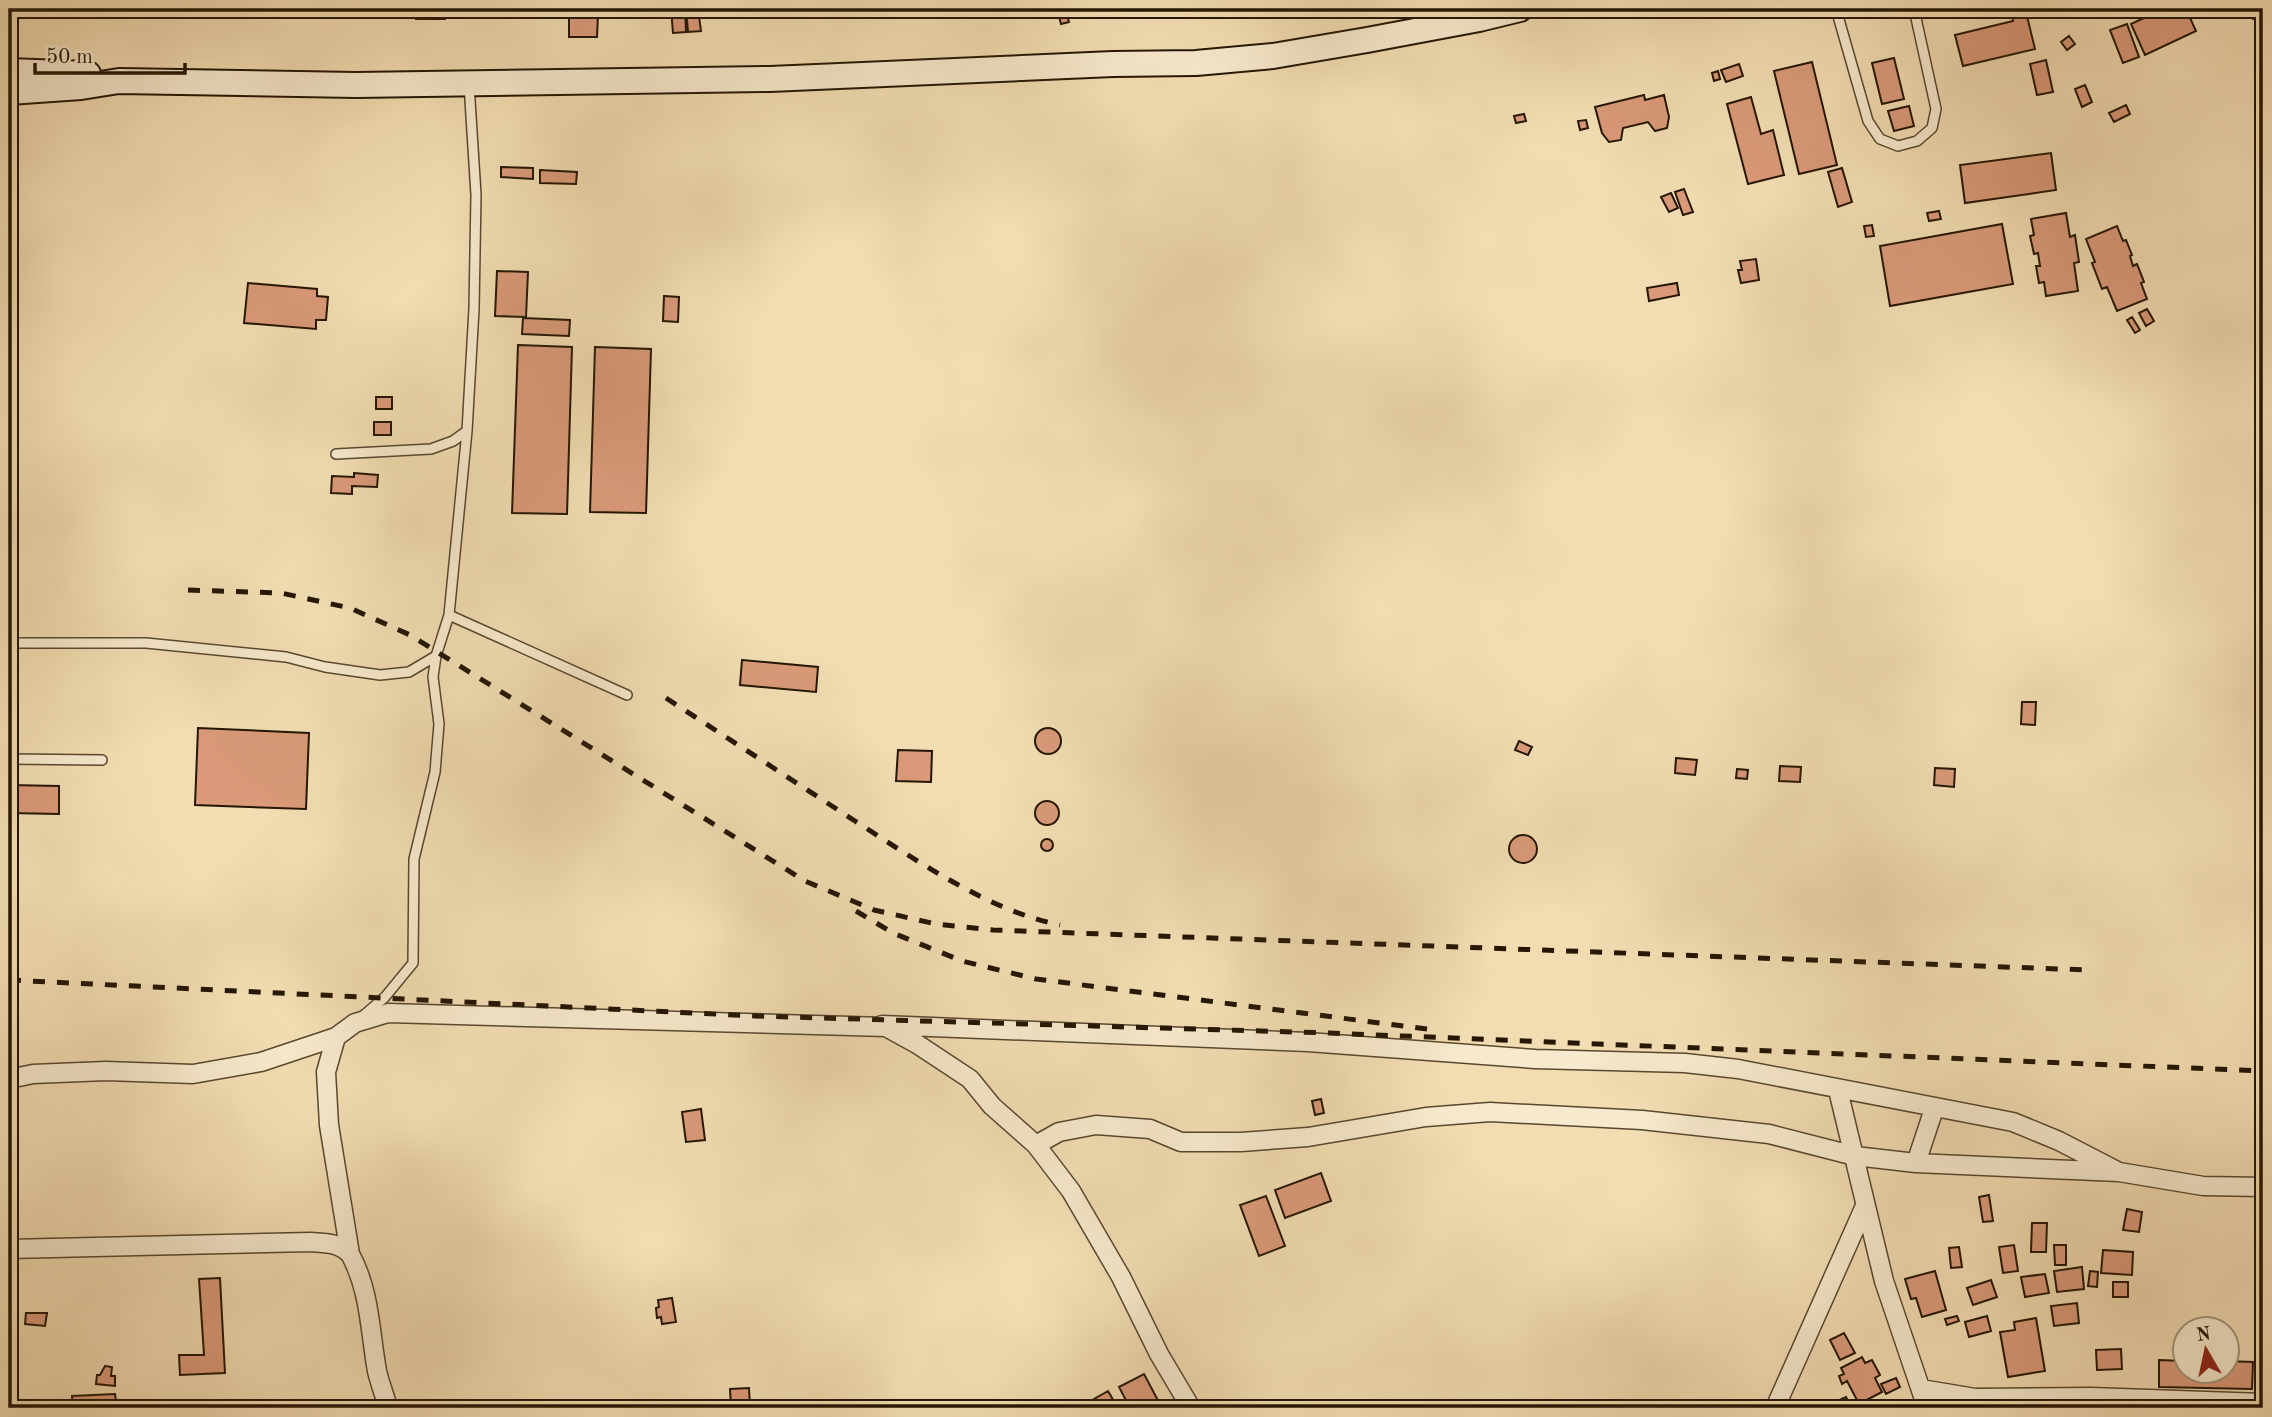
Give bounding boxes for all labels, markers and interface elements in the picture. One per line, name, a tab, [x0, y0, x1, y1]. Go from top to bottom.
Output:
scale bar	[35, 32, 186, 76]
text: 50 m	[46, 47, 93, 68]
north arrow	[2170, 1316, 2240, 1386]
text: N	[2195, 1325, 2213, 1346]

